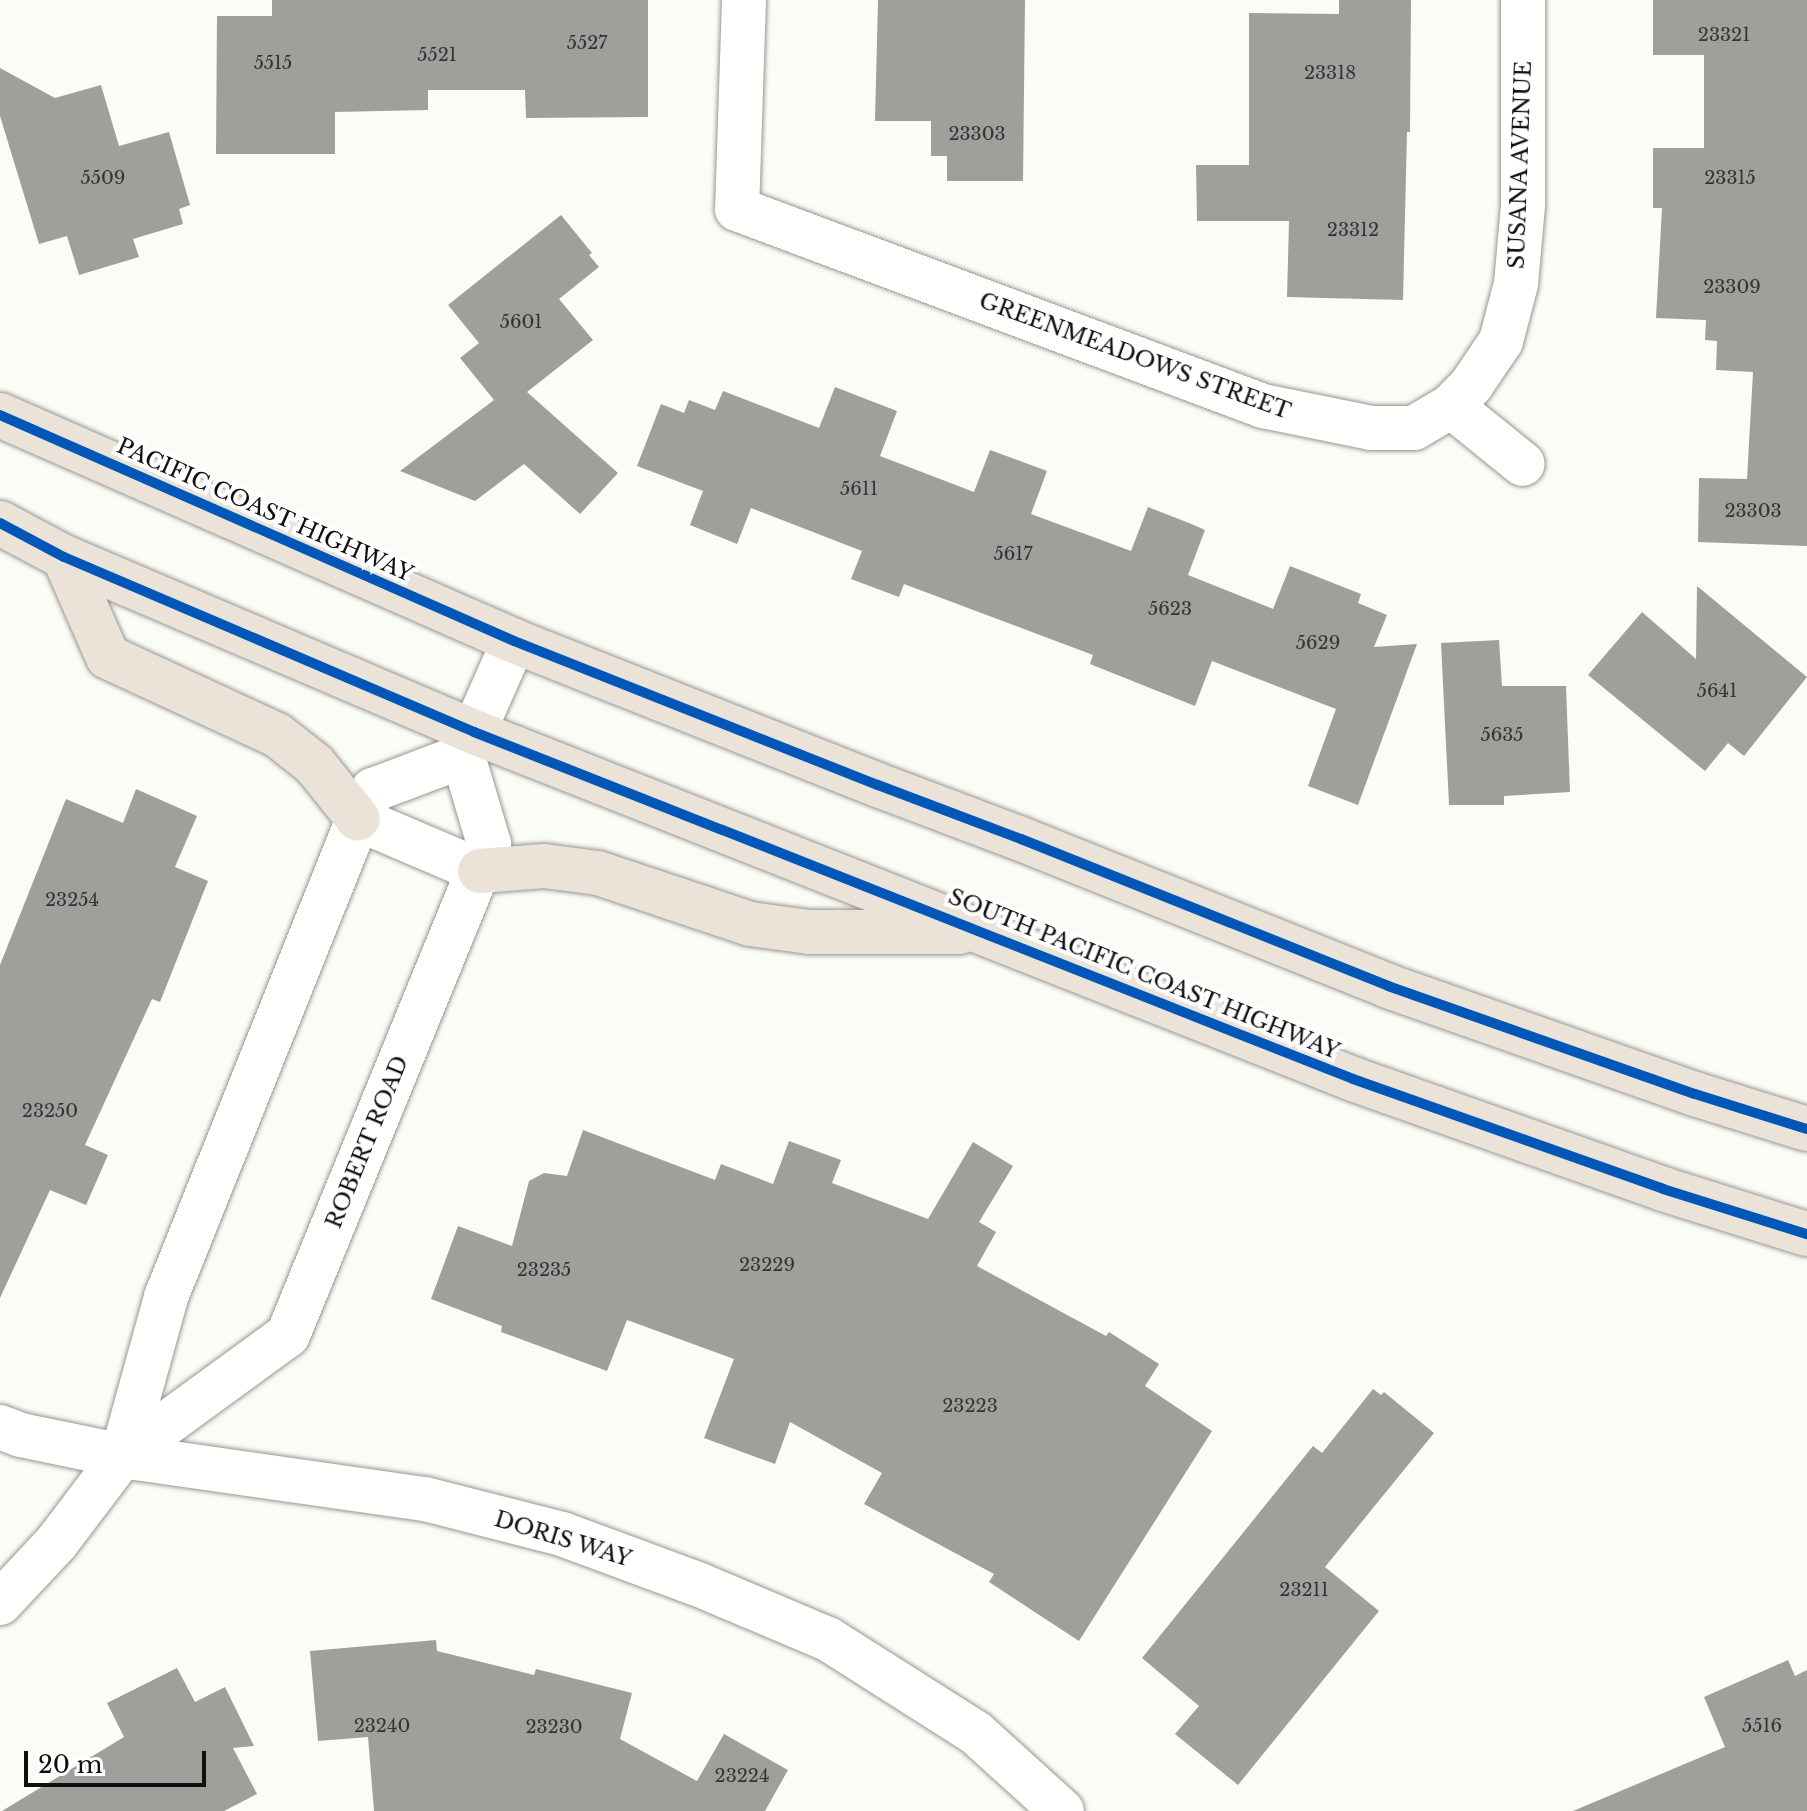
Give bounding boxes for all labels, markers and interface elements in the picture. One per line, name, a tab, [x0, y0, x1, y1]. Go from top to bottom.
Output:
house number: 23321	[1698, 24, 1750, 46]
house number: 5527	[567, 32, 607, 54]
house number: 5521	[417, 44, 457, 66]
house number: 5515	[254, 52, 292, 74]
street label: SUSANA AVENUE	[1503, 60, 1537, 270]
house number: 23318	[1304, 62, 1356, 84]
house number: 23303	[948, 123, 1006, 145]
house number: 5509	[81, 167, 125, 189]
house number: 23315	[1704, 167, 1756, 189]
house number: 23312	[1327, 219, 1379, 241]
house number: 23309	[1703, 276, 1761, 298]
street label: GREENMEADOWS STREET	[976, 287, 1294, 425]
house number: 5601	[500, 311, 542, 333]
street label: PACIFIC COAST HIGHWAY	[112, 432, 418, 588]
house number: 5611	[840, 478, 878, 500]
house number: 23303	[1724, 500, 1782, 522]
house number: 5617	[994, 543, 1032, 565]
house number: 5623	[1148, 598, 1192, 620]
house number: 5629	[1296, 632, 1340, 654]
house number: 5641	[1697, 680, 1737, 702]
house number: 5635	[1480, 724, 1524, 746]
street label: SOUTH PACIFIC COAST HIGHWAY	[944, 883, 1344, 1065]
house number: 23254	[45, 889, 99, 911]
street label: ROBERT ROAD	[320, 1052, 414, 1232]
house number: 23250	[22, 1100, 78, 1122]
house number: 23229	[739, 1254, 795, 1276]
house number: 23235	[517, 1259, 571, 1281]
house number: 23223	[942, 1395, 998, 1417]
street label: DORIS WAY	[491, 1506, 635, 1572]
house number: 23211	[1279, 1579, 1329, 1601]
house number: 23240	[354, 1715, 410, 1737]
house number: 5516	[1742, 1715, 1782, 1737]
house number: 23230	[525, 1716, 583, 1738]
scale bar	[28, 1735, 210, 1785]
text: 20 m	[38, 1750, 103, 1779]
house number: 23224	[715, 1765, 769, 1787]

